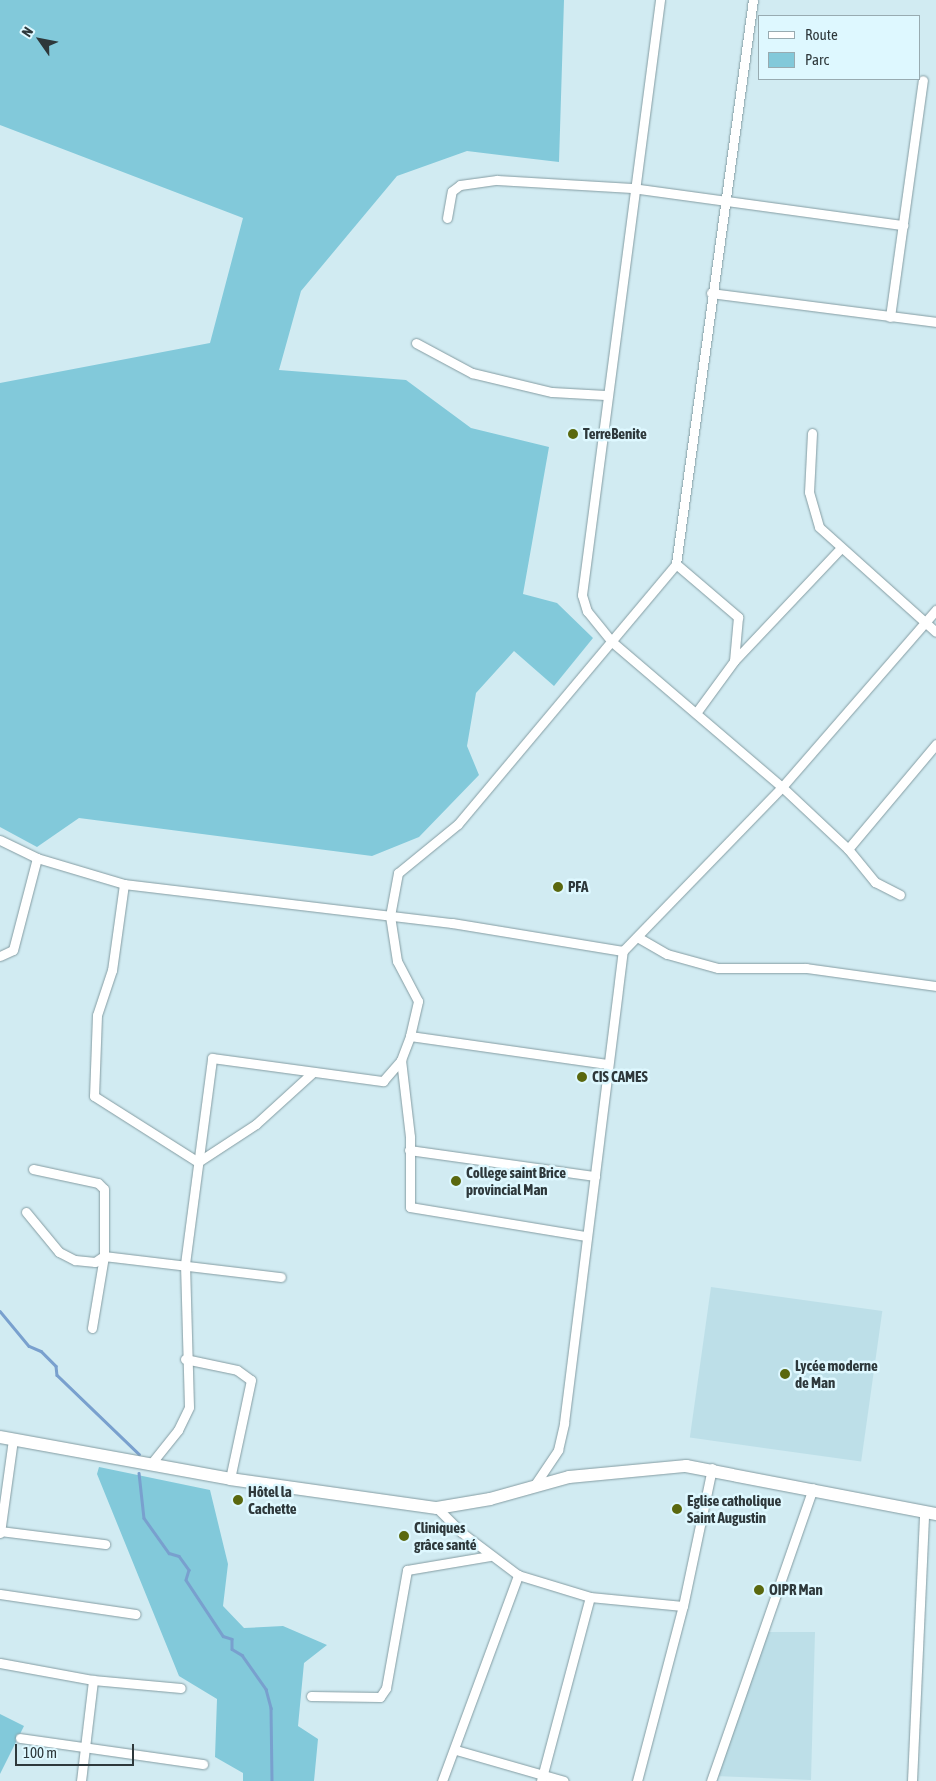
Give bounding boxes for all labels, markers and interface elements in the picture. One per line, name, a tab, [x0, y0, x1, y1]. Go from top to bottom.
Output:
north arrow	[15, 15, 65, 65]
legend	[758, 15, 921, 80]
text: N	[18, 24, 36, 40]
text: Route	[805, 26, 838, 43]
text: Parc	[805, 51, 829, 68]
place label: TerreBenite	[583, 425, 647, 443]
marker: TerreBenite	[567, 428, 579, 440]
place label: PFA	[568, 878, 588, 896]
marker: PFA	[552, 881, 564, 893]
place label: CIS CAMES	[592, 1068, 648, 1086]
marker: CIS CAMES	[576, 1071, 588, 1083]
place label: College saint Brice provincial Man	[466, 1163, 566, 1198]
marker: College saint Brice provincial Man	[450, 1175, 462, 1187]
place label: Lycée moderne de Man	[795, 1356, 878, 1391]
marker: Lycée moderne de Man	[779, 1368, 791, 1380]
place label: Hôtel la Cachette	[248, 1482, 297, 1517]
place label: Eglise catholique Saint Augustin	[687, 1491, 781, 1526]
marker: Hôtel la Cachette	[232, 1494, 244, 1506]
marker: Eglise catholique Saint Augustin	[671, 1503, 683, 1515]
place label: Cliniques grâce santé	[414, 1518, 476, 1553]
marker: Cliniques grâce santé	[398, 1530, 410, 1542]
place label: OIPR Man	[769, 1581, 823, 1599]
marker: OIPR Man	[753, 1584, 765, 1596]
scale bar	[18, 1734, 136, 1766]
text: 100 m	[23, 1744, 57, 1761]

